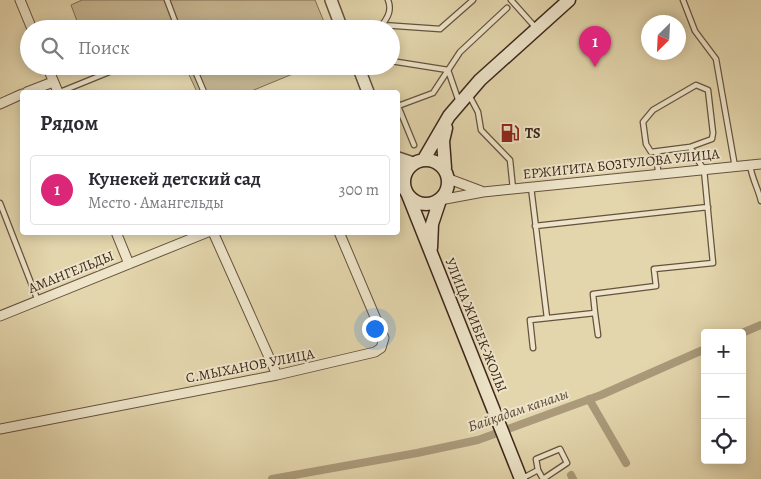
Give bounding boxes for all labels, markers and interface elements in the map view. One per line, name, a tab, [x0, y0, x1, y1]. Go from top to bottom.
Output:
north arrow	[641, 15, 686, 60]
search box	[20, 20, 400, 75]
pin: 1	[579, 26, 611, 67]
icon: search	[38, 34, 66, 62]
text: Поиск	[78, 35, 130, 61]
text: Рядом	[40, 109, 98, 137]
fuel station icon: TS	[499, 122, 521, 144]
place label: TS	[525, 124, 540, 143]
street label: ЕРЖИГИТА БОЗГУЛОВА УЛИЦА	[522, 144, 721, 184]
text: Кунекей детский сад	[88, 166, 261, 192]
text: 1	[54, 179, 60, 201]
text: 300 m	[339, 179, 379, 201]
text: Место · Амангельды	[88, 192, 224, 214]
street label: АМАНГЕЛЬДЫ	[24, 246, 117, 298]
street label: УЛИЦА ЖИБЕК-ЖОЛЫ	[440, 255, 512, 395]
your location	[362, 316, 388, 342]
map controls	[701, 329, 746, 464]
button: +	[701, 329, 746, 374]
street label: С.МЫХАНОВ УЛИЦА	[184, 344, 317, 388]
button: −	[701, 374, 746, 419]
water label: Байқадам каналы	[465, 383, 571, 437]
button: locate	[701, 419, 746, 464]

